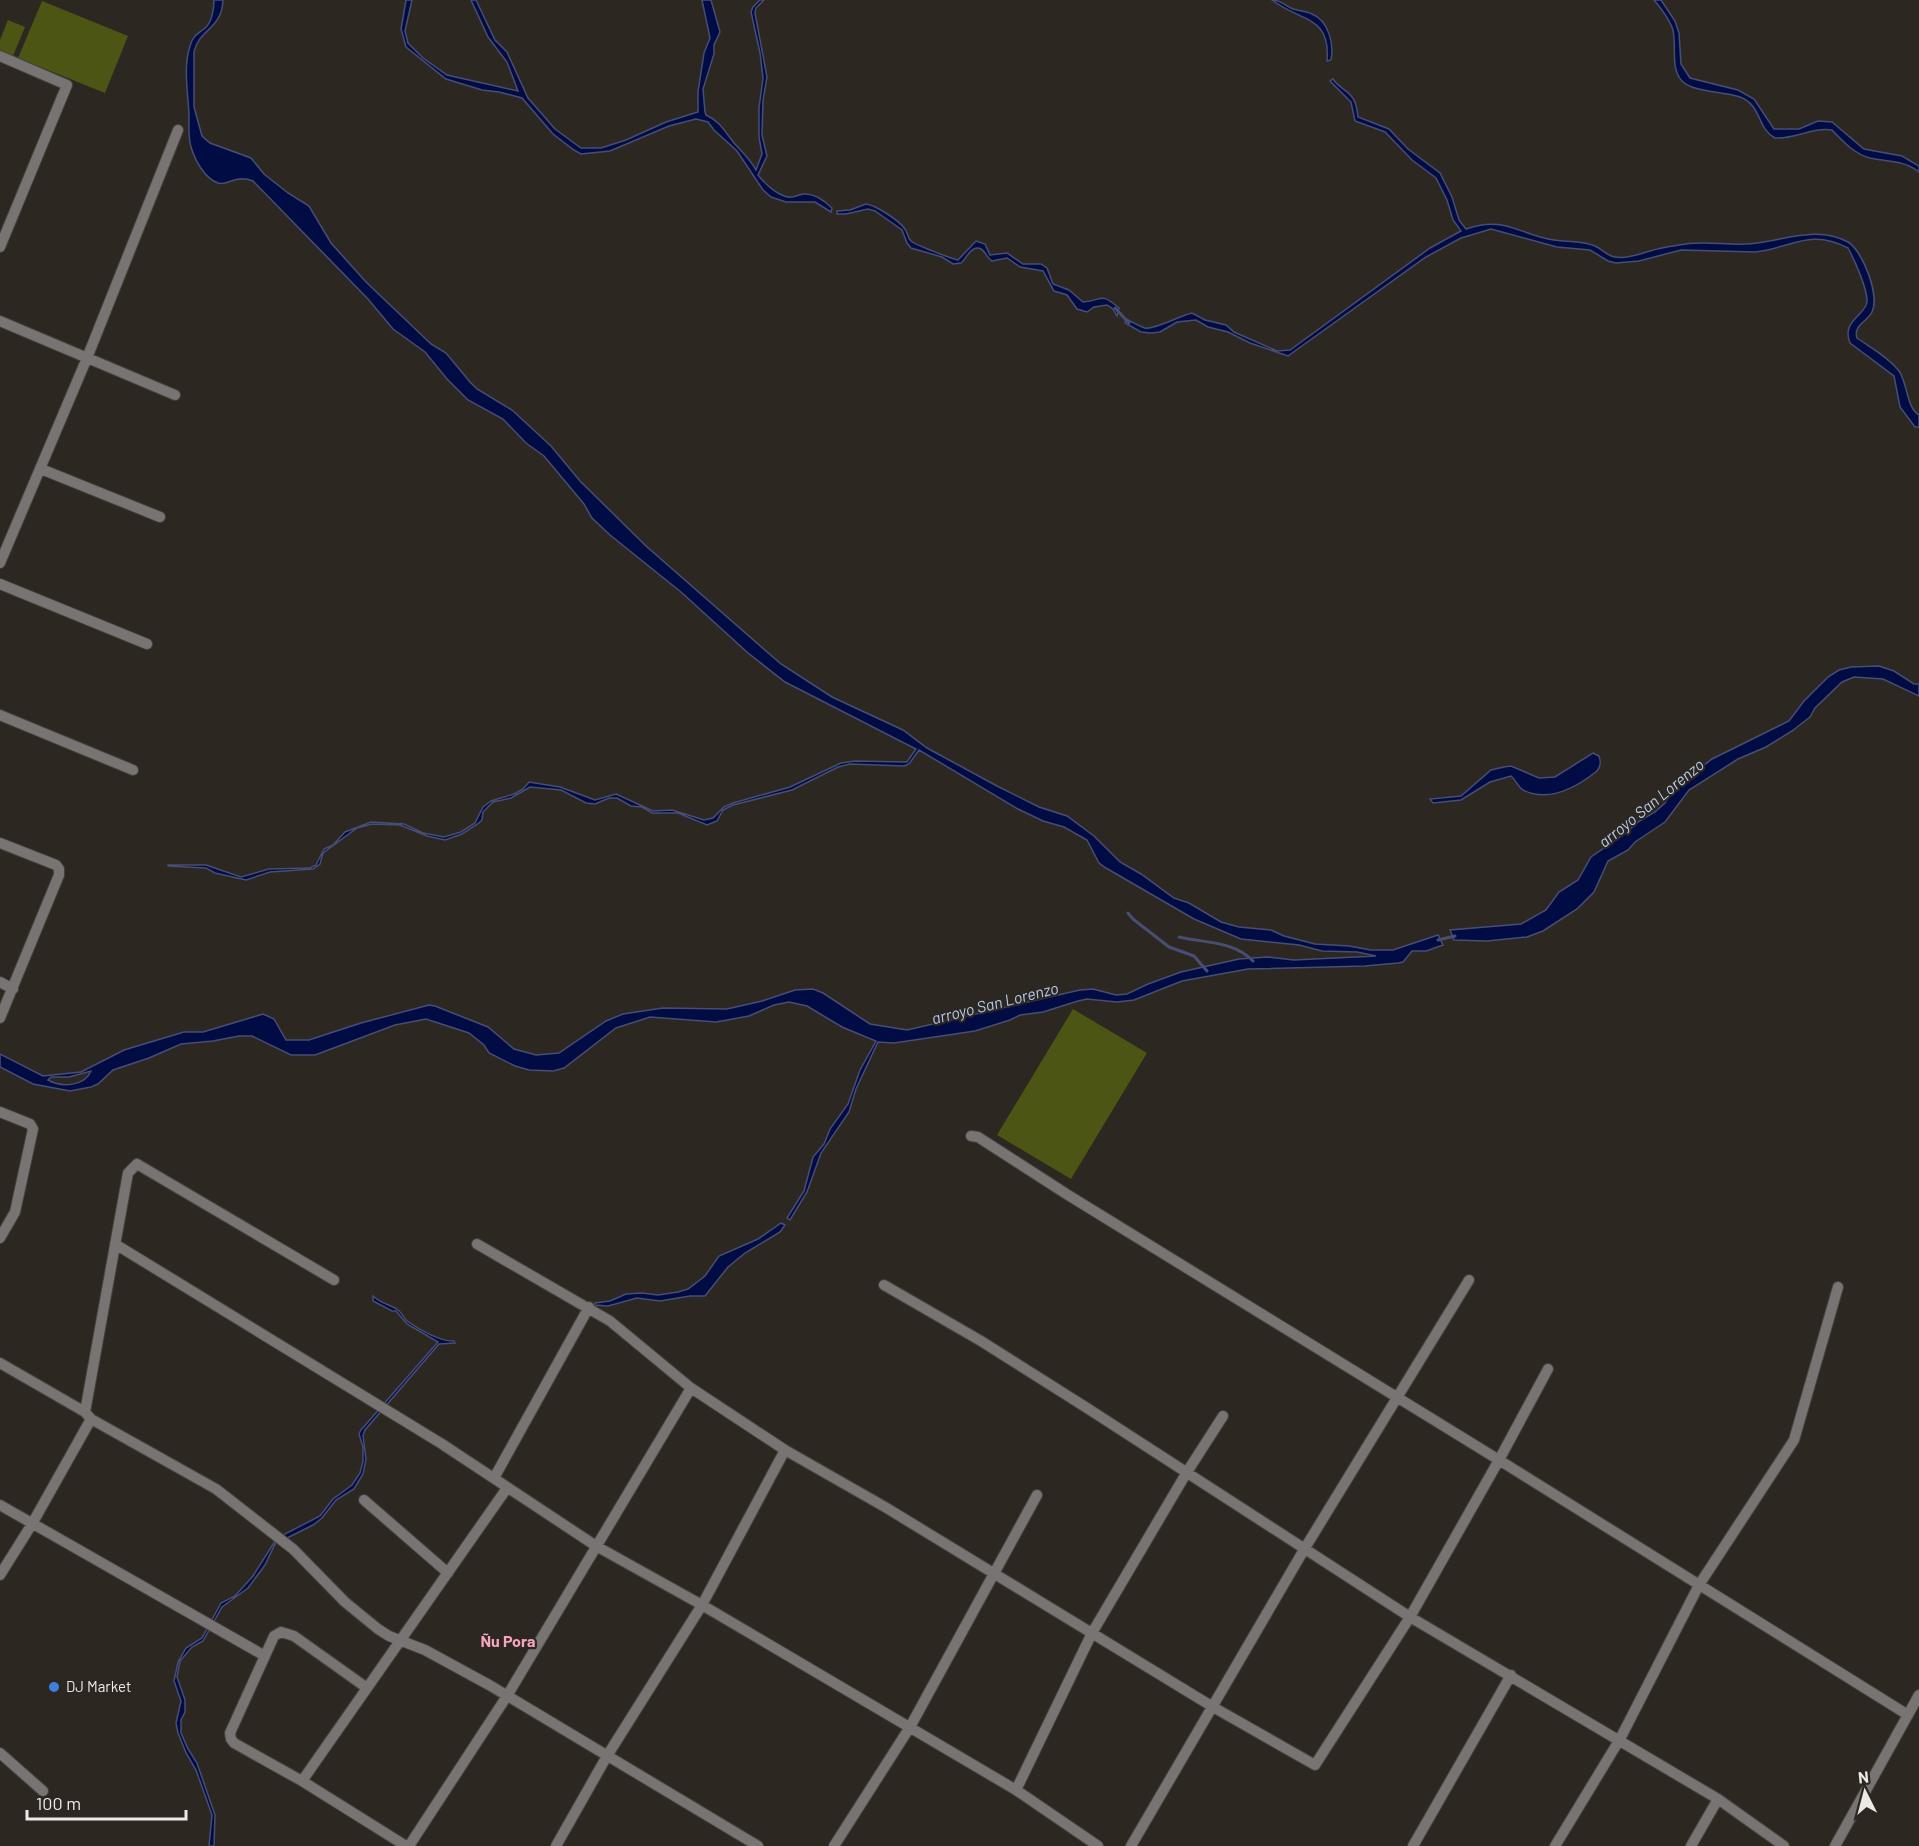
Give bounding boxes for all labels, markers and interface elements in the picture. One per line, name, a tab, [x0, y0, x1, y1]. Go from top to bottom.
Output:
water label: arroyo San Lorenzo	[1594, 754, 1707, 851]
water label: arroyo San Lorenzo	[929, 978, 1060, 1027]
district label: Ñu Pora	[480, 1631, 536, 1650]
place label: DJ Market	[66, 1677, 131, 1695]
marker: DJ Market	[47, 1680, 61, 1694]
north arrow	[1835, 1762, 1895, 1822]
text: N	[1857, 1767, 1870, 1787]
scale bar	[27, 1783, 186, 1821]
text: 100 m	[36, 1792, 81, 1814]

